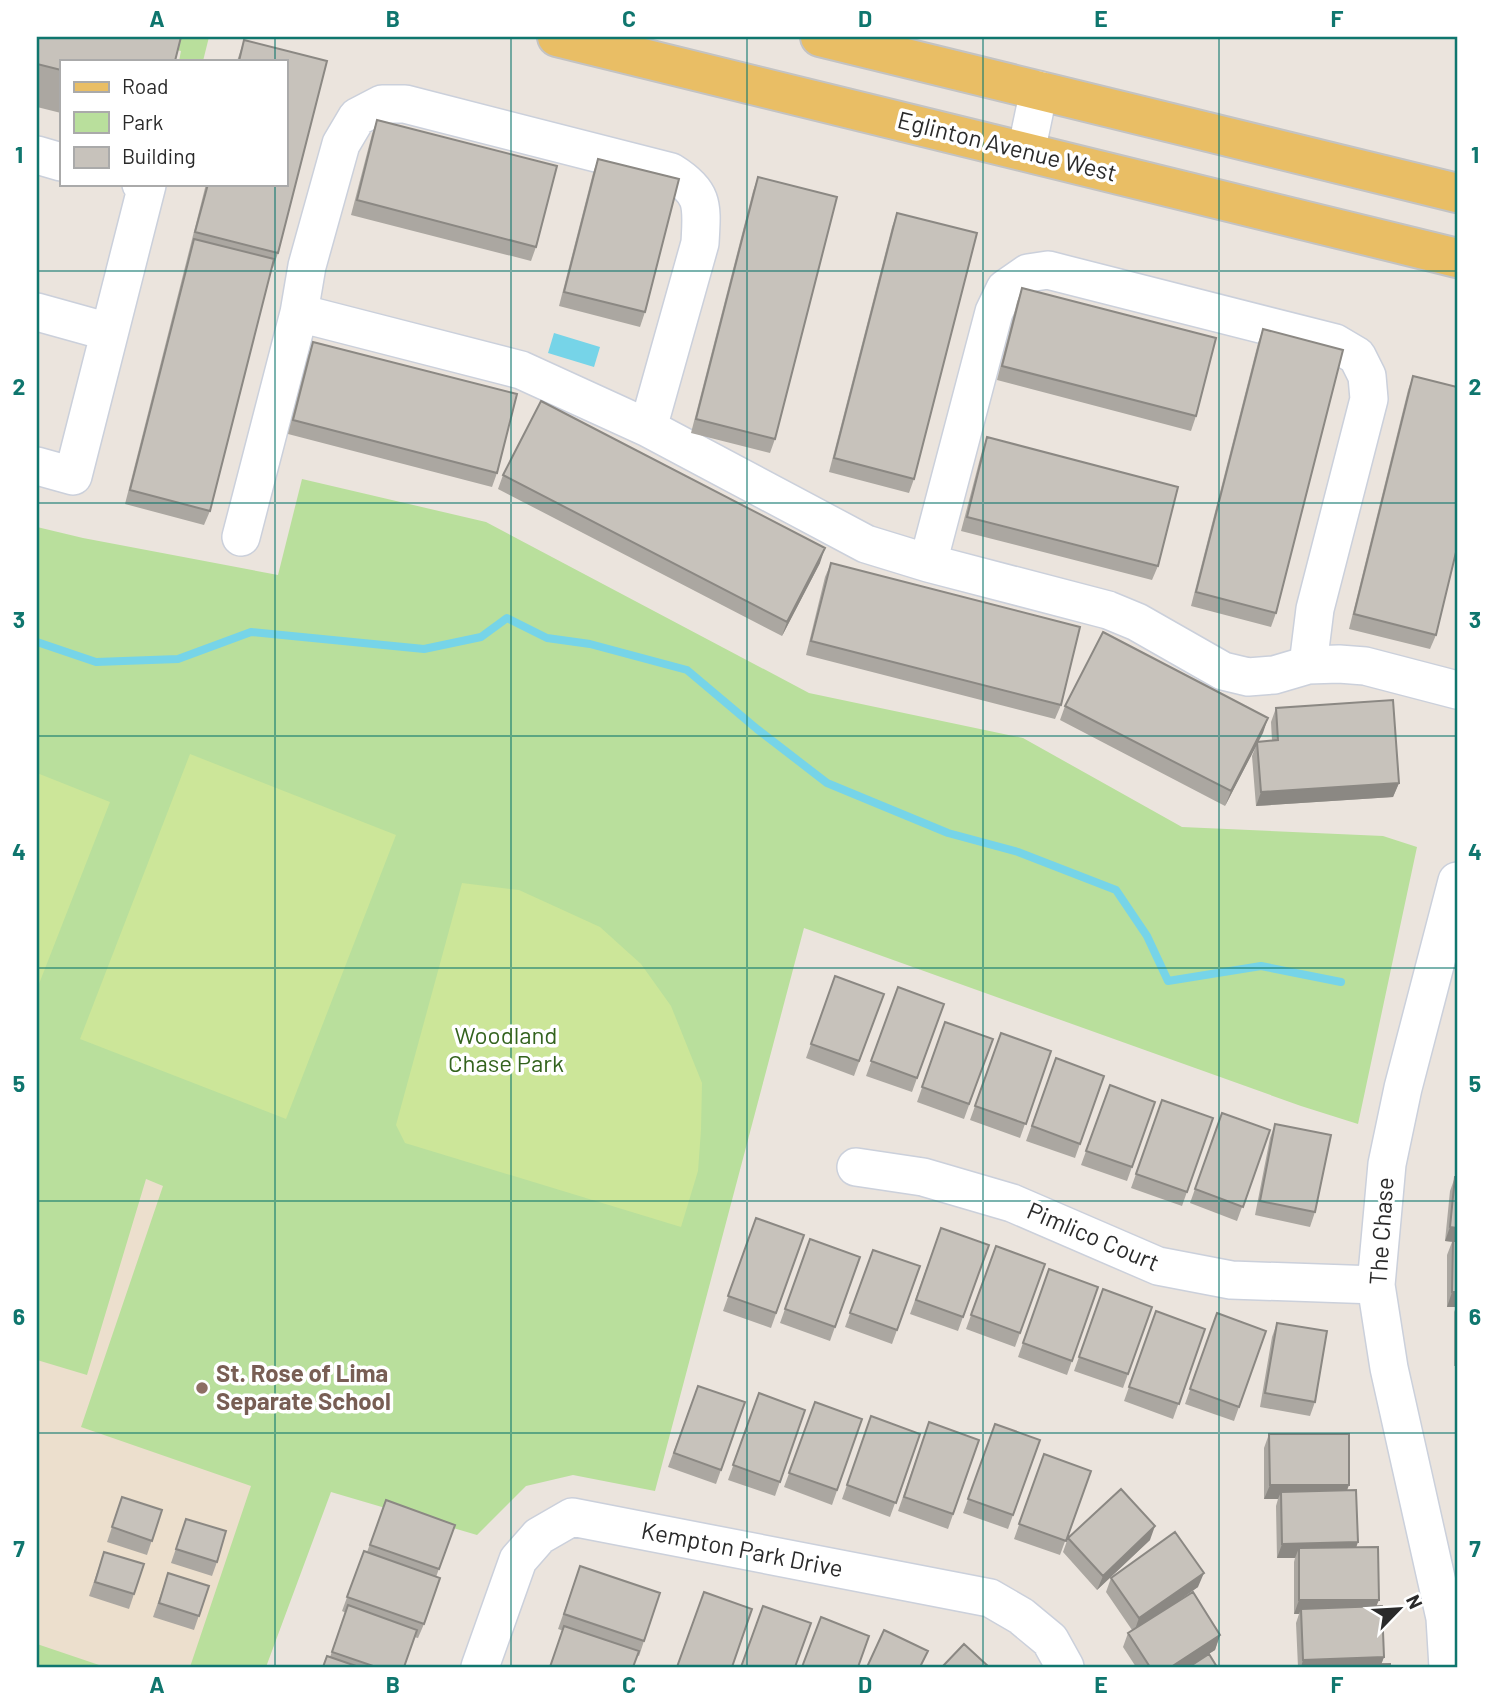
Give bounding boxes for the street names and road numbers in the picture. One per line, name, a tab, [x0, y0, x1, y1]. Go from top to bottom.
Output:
street label: Eglinton Avenue West	[895, 104, 1120, 187]
street label: The Chase	[1362, 1176, 1399, 1286]
street label: Pimlico Court	[1023, 1195, 1164, 1276]
street label: Kempton Park Drive	[639, 1515, 846, 1582]

